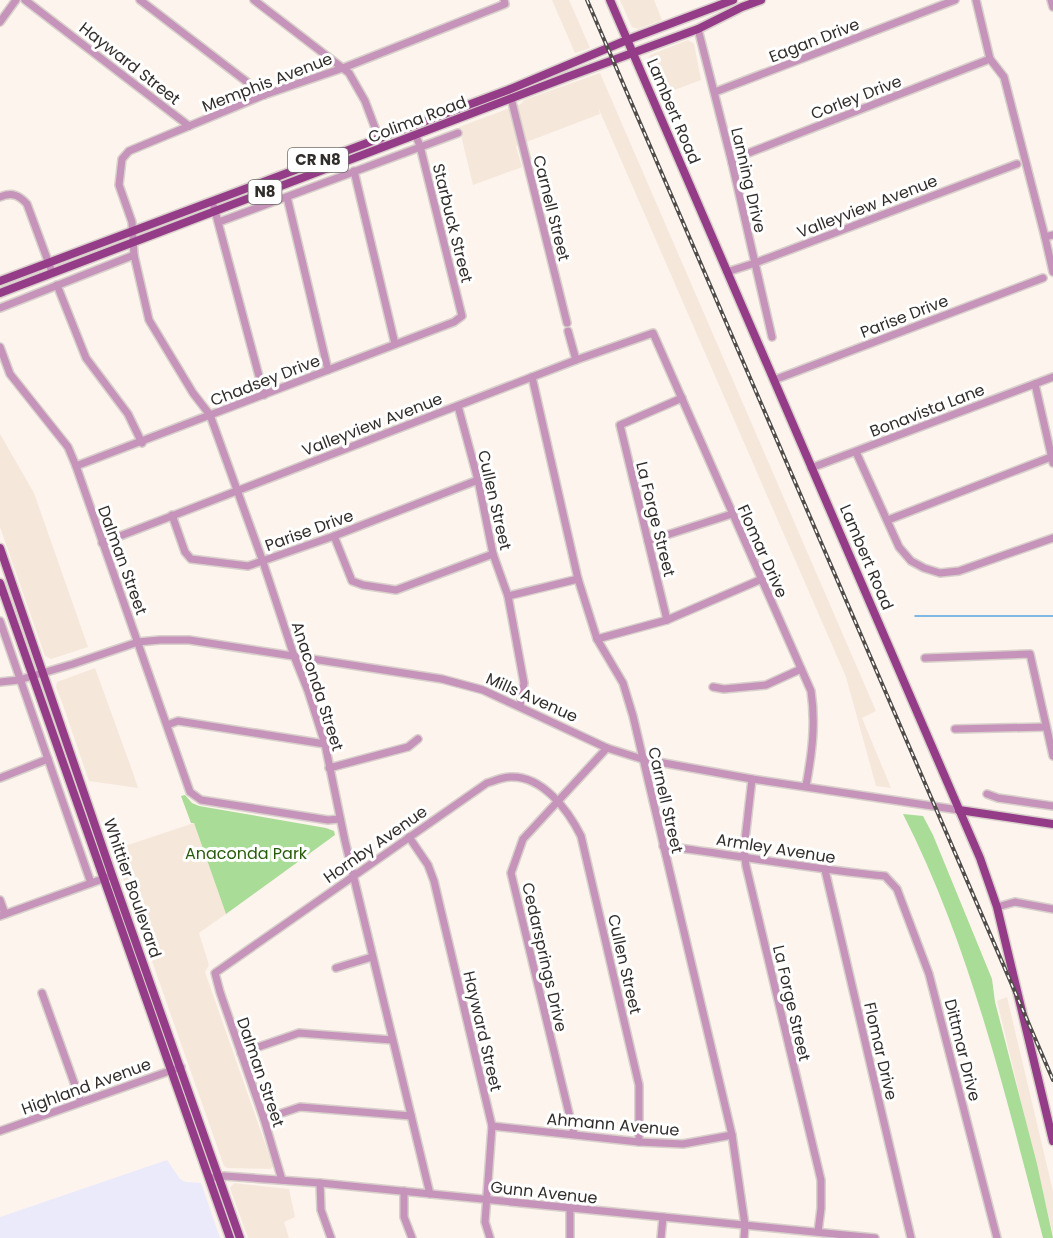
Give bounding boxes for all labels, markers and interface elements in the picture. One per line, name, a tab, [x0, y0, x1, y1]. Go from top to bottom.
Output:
street label: Eagan Drive	[766, 13, 863, 68]
street label: Hayward Street	[74, 17, 185, 110]
street label: Memphis Avenue	[199, 47, 336, 118]
street label: Lambert Road	[641, 55, 706, 168]
street label: Corley Drive	[807, 70, 905, 125]
street label: Colima Road	[365, 90, 470, 149]
street label: Lanning Drive	[725, 125, 772, 235]
road number: CR N8	[288, 148, 348, 172]
street label: Carnell Street	[527, 153, 576, 264]
street label: Starbuck Street	[427, 161, 478, 285]
street label: Valleyview Avenue	[794, 169, 941, 244]
road number: N8	[248, 180, 282, 204]
street label: Parise Drive	[857, 289, 952, 344]
street label: Chadsey Drive	[207, 349, 323, 412]
street label: Bonavista Lane	[866, 378, 988, 443]
street label: Valleyview Avenue	[299, 387, 446, 462]
street label: Cullen Street	[472, 448, 517, 552]
street label: La Forge Street	[630, 459, 681, 579]
street label: Flomar Drive	[732, 501, 793, 602]
street label: Lambert Road	[834, 501, 899, 614]
street label: Dalman Street	[92, 502, 153, 618]
street label: Parise Drive	[262, 504, 357, 557]
street label: Anaconda Street	[286, 619, 349, 754]
street label: Mills Avenue	[482, 667, 581, 728]
street label: Carnell Street	[642, 745, 689, 856]
street label: Hornby Avenue	[319, 800, 432, 889]
street label: Whittier Boulevard	[98, 815, 167, 961]
street label: Armley Avenue	[715, 828, 837, 869]
park label: Anaconda Park	[185, 842, 308, 865]
street label: Cedarsprings Drive	[516, 880, 573, 1034]
street label: Cullen Street	[602, 912, 647, 1016]
street label: La Forge Street	[767, 943, 816, 1063]
street label: Hayward Street	[458, 969, 508, 1094]
street label: Dittmar Drive	[939, 997, 986, 1104]
street label: Flomar Drive	[858, 1000, 903, 1102]
street label: Dalman Street	[231, 1014, 290, 1130]
street label: Highland Avenue	[18, 1052, 154, 1121]
street label: Ahmann Avenue	[546, 1107, 680, 1142]
street label: Gunn Avenue	[489, 1175, 599, 1210]

